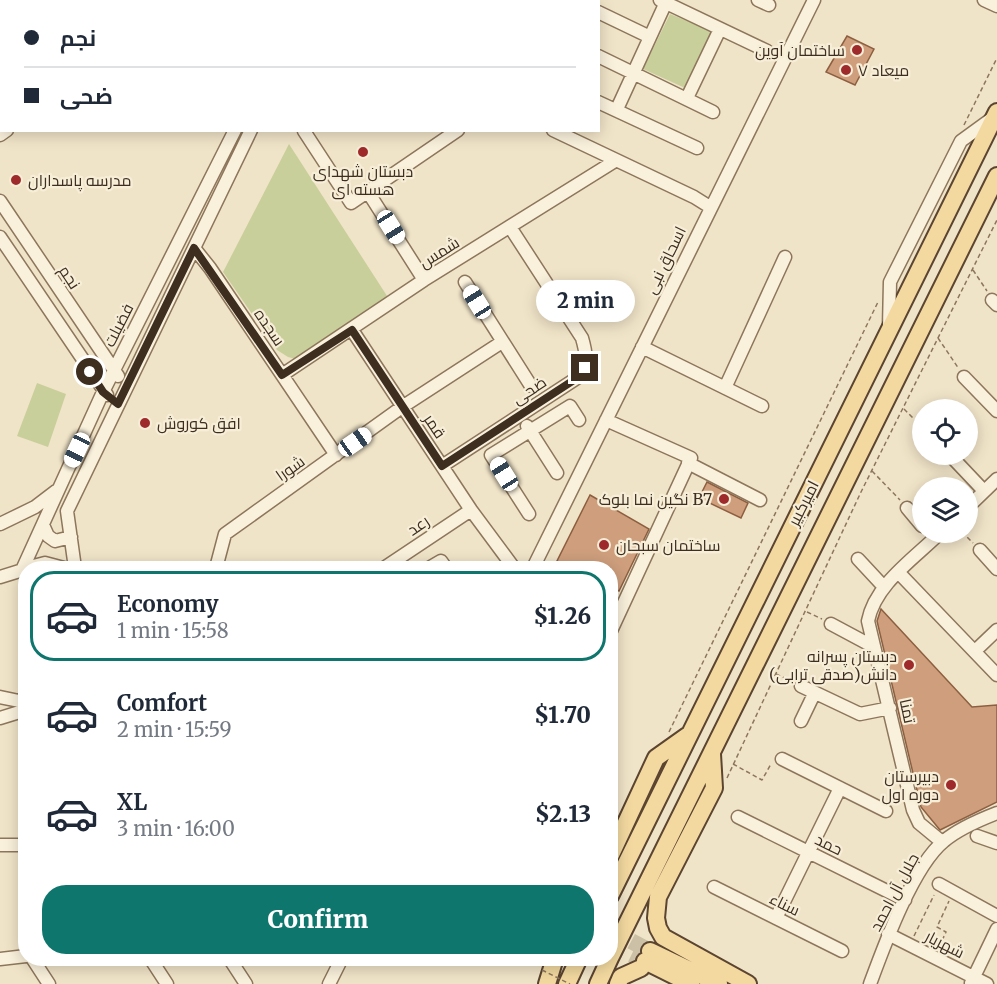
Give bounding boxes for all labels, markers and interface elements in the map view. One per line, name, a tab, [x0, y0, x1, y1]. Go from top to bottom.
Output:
text: نجم	[60, 24, 96, 52]
place label: ساختمان آوین	[755, 40, 845, 61]
marker: ساختمان آوین	[850, 43, 864, 57]
place label: میعاد ۷	[858, 60, 909, 80]
marker: میعاد ۷	[839, 63, 853, 77]
text: ضحی	[60, 82, 113, 110]
marker: دبستان شهدای هسته ای	[356, 145, 370, 159]
place label: دبستان شهدای هسته ای	[313, 161, 413, 200]
place label: مدرسه پاسداران	[28, 170, 132, 192]
marker: مدرسه پاسداران	[9, 173, 23, 187]
car	[374, 207, 408, 247]
street label: اسحاق نبی	[640, 223, 691, 297]
street label: شمس	[415, 232, 463, 273]
street label: نجم	[53, 261, 85, 294]
callout: 2 min	[536, 281, 634, 323]
car	[460, 282, 494, 322]
text: 2 min	[557, 288, 614, 313]
street label: فضیلت	[99, 300, 137, 350]
street label: سجده	[250, 304, 290, 350]
route end	[571, 354, 598, 381]
route start	[76, 358, 103, 385]
street label: ضحی	[508, 372, 550, 409]
map controls	[912, 399, 978, 543]
button: locate	[912, 399, 978, 465]
street label: قمر	[419, 409, 450, 442]
place label: افق کوروش	[157, 413, 241, 434]
marker: افق کوروش	[138, 416, 152, 430]
car	[335, 424, 375, 460]
car	[61, 430, 93, 470]
street label: شورا	[272, 451, 308, 485]
car	[487, 454, 521, 494]
street label: امیرکبیر	[783, 477, 823, 530]
button: layers	[912, 477, 978, 543]
place label: نگین نما بلوک B7	[599, 489, 712, 510]
marker: نگین نما بلوک B7	[717, 492, 731, 506]
street label: رعد	[403, 510, 433, 540]
place label: ساختمان سبحان	[616, 535, 720, 556]
marker: ساختمان سبحان	[597, 538, 611, 552]
icon: car	[45, 589, 99, 643]
text: Economy	[117, 590, 218, 618]
text: $1.26	[533, 602, 591, 630]
text: 1 min · 15:58	[117, 618, 229, 643]
place label: دبستان پسرانه دانش(صدقی ترابی)	[769, 646, 897, 685]
marker: دبستان پسرانه دانش(صدقی ترابی)	[902, 658, 916, 672]
icon: car	[45, 688, 99, 742]
text: Comfort	[117, 689, 207, 717]
street label: تمنا	[896, 697, 920, 726]
text: $1.70	[534, 701, 591, 729]
text: 2 min · 15:59	[117, 717, 232, 742]
place label: دبیرستان دوره اول	[882, 766, 939, 805]
marker: دبیرستان دوره اول	[944, 778, 958, 792]
icon: car	[45, 787, 99, 841]
text: XL	[117, 788, 147, 816]
text: $2.13	[535, 800, 591, 828]
text: 3 min · 16:00	[117, 816, 235, 841]
street label: حمد	[812, 829, 846, 859]
street label: جلال آل احمد	[865, 850, 924, 935]
button: Confirm	[42, 885, 594, 954]
street label: سناء	[767, 888, 803, 920]
street label: شهریار	[920, 925, 968, 963]

